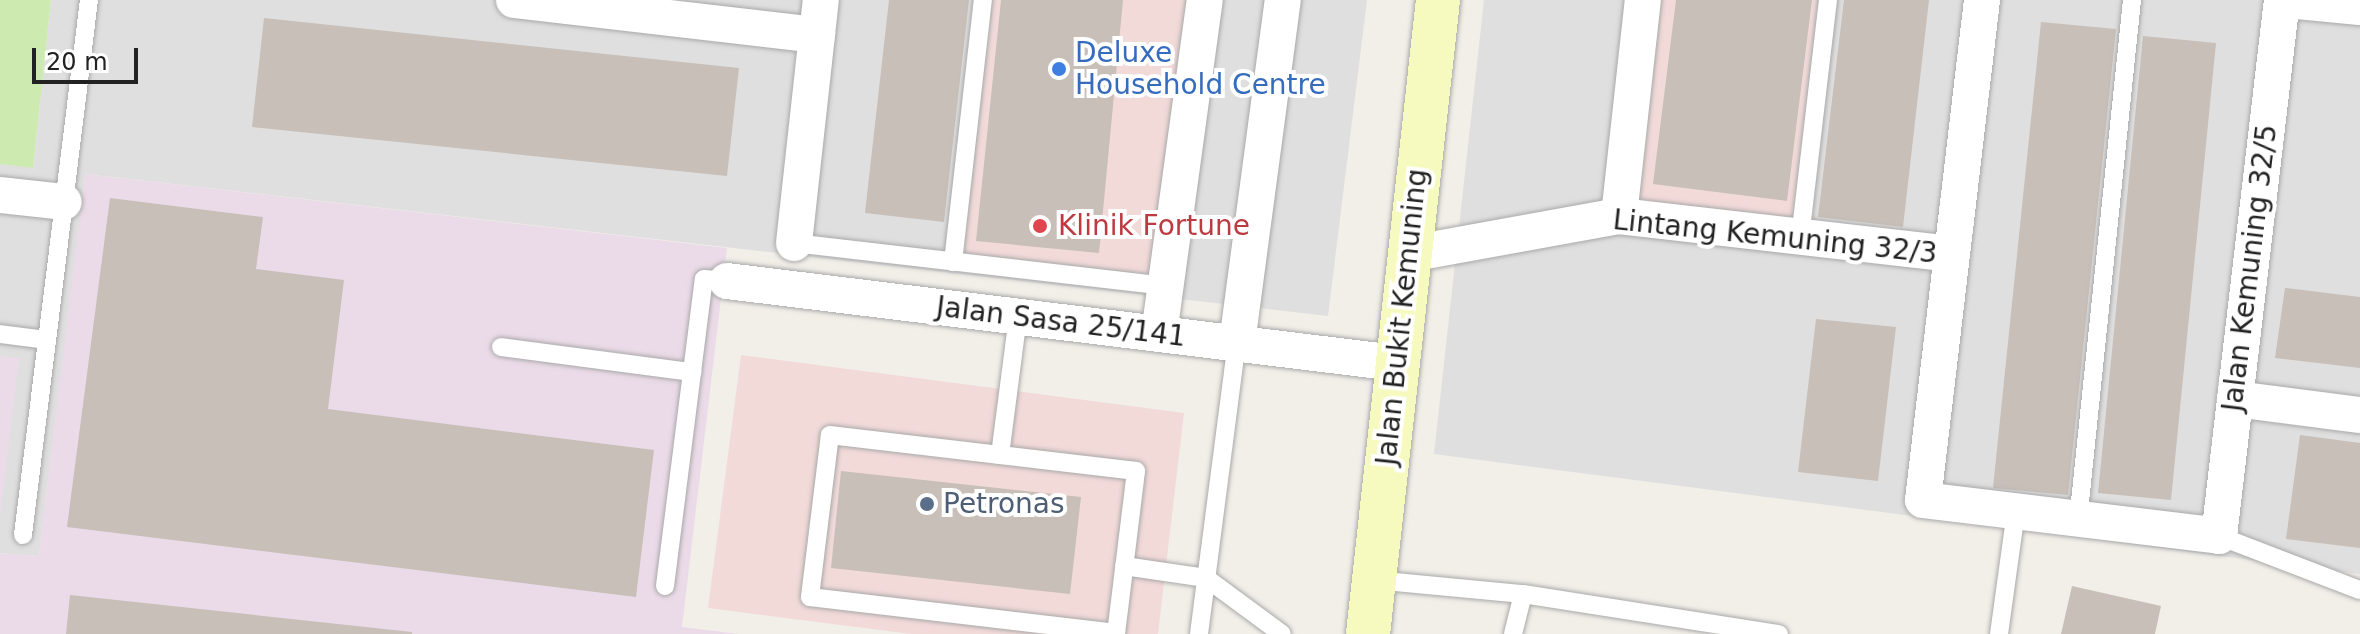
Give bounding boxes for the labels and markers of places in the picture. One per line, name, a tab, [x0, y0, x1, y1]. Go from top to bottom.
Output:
place label: Deluxe Household Centre	[1075, 36, 1326, 102]
marker: Deluxe Household Centre	[1050, 60, 1068, 78]
place label: Klinik Fortune	[1058, 209, 1250, 243]
marker: Klinik Fortune	[1029, 215, 1051, 237]
place label: Petronas	[943, 487, 1065, 521]
marker: Petronas	[918, 495, 936, 513]

